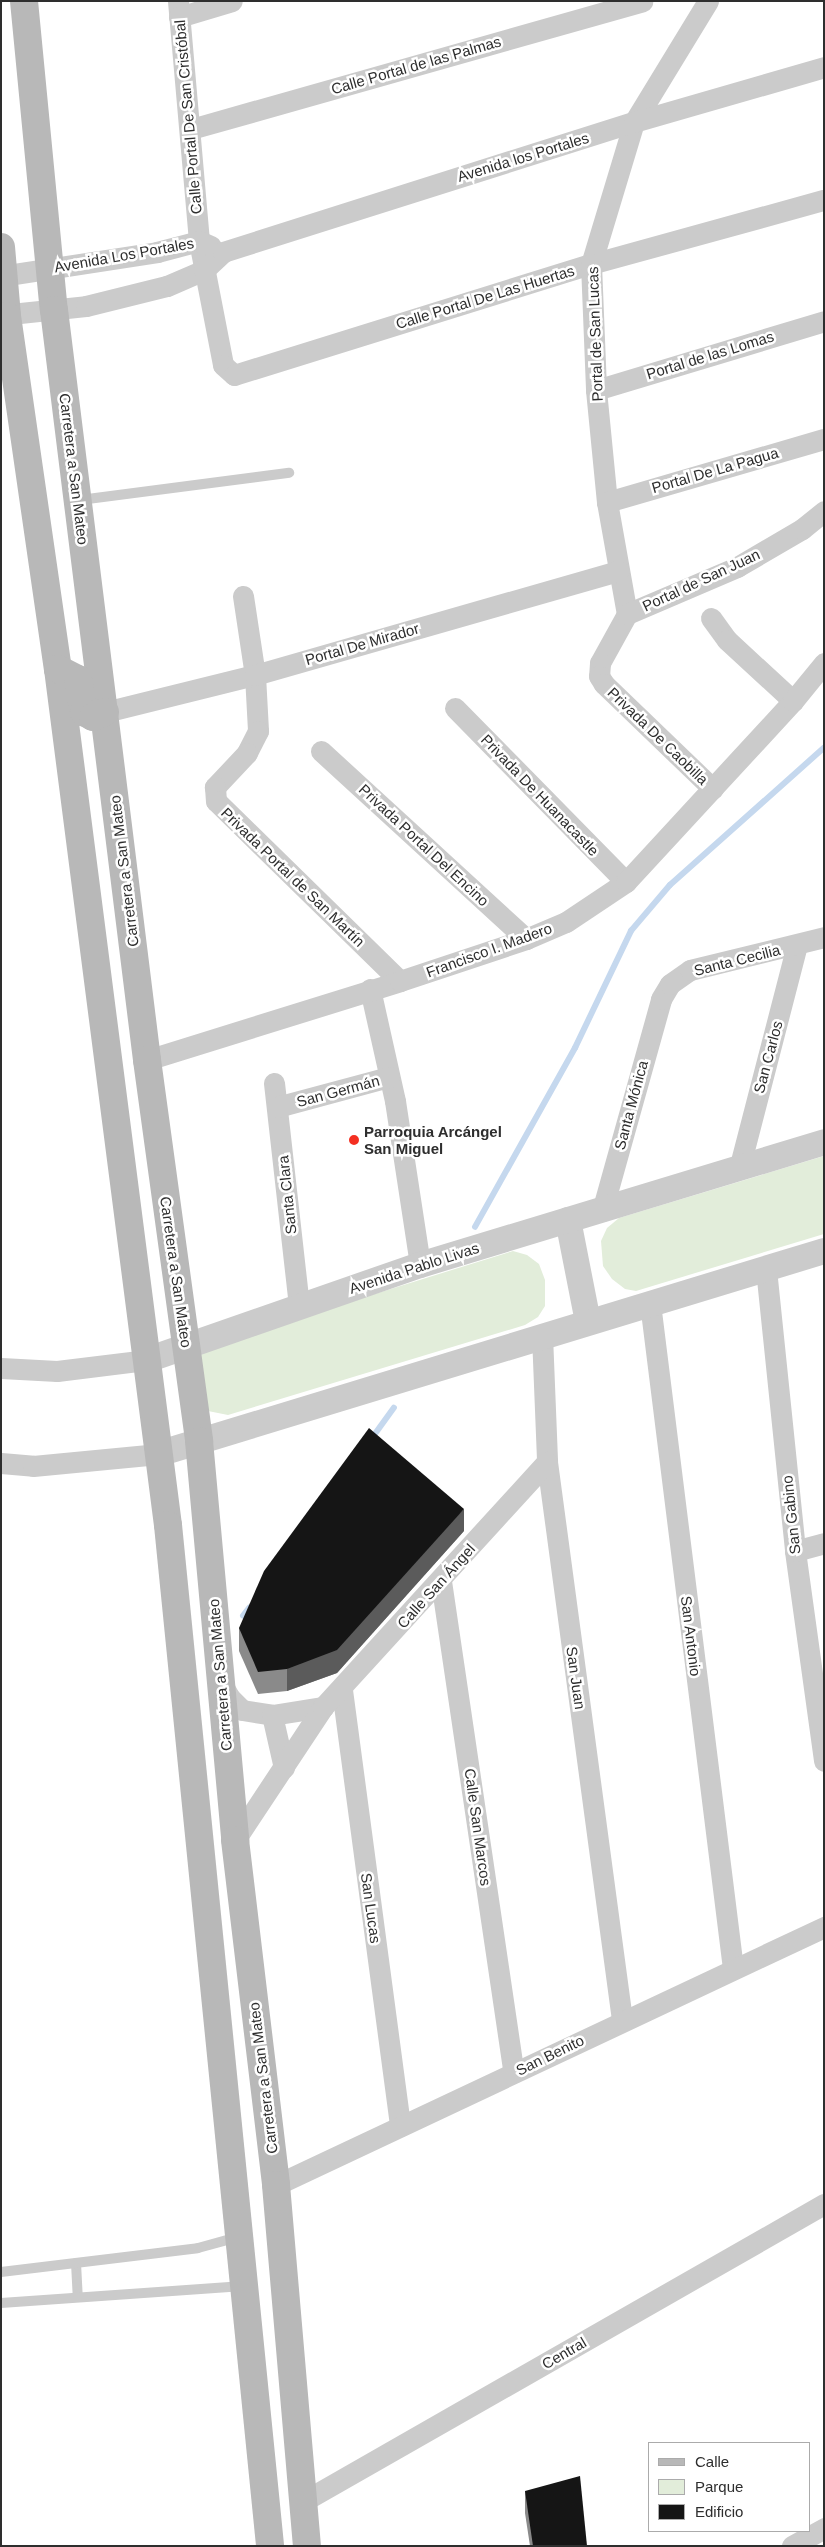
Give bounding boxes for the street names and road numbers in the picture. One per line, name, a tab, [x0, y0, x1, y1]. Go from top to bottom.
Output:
street label: Calle Portal De San Cristóbal	[171, 19, 205, 215]
street label: Calle Portal de las Palmas	[329, 32, 503, 98]
street label: Avenida los Portales	[455, 128, 591, 186]
street label: Avenida Los Portales	[53, 234, 195, 276]
street label: Calle Portal De Las Huertas	[393, 261, 577, 333]
street label: Portal de San Lucas	[584, 266, 606, 402]
street label: Portal de las Lomas	[644, 327, 776, 383]
street label: Carretera a San Mateo	[56, 392, 92, 546]
street label: Portal De La Pagua	[650, 443, 780, 497]
street label: Portal de San Juan	[639, 545, 763, 615]
street label: Portal De Mirador	[303, 619, 421, 669]
street label: Privada De Caobilla	[604, 683, 712, 789]
street label: Privada De Huanacastle	[477, 731, 603, 859]
street label: Privada Portal Del Encino	[355, 780, 493, 910]
street label: Carretera a San Mateo	[106, 794, 142, 948]
street label: Privada Portal de San Martín	[217, 804, 369, 950]
street label: Francisco I. Madero	[424, 919, 554, 981]
street label: Santa Cecilia	[692, 941, 782, 979]
street label: San Carlos	[750, 1019, 786, 1095]
street label: Santa Mónica	[610, 1058, 652, 1152]
street label: San Germán	[295, 1071, 381, 1111]
street label: Santa Clara	[274, 1155, 300, 1235]
street label: Carretera a San Mateo	[156, 1195, 196, 1349]
street label: Avenida Pablo Livas	[347, 1238, 481, 1298]
street label: San Gabino	[778, 1475, 804, 1555]
street label: Calle San Ángel	[393, 1540, 479, 1632]
street label: San Antonio	[677, 1594, 705, 1678]
street label: Carretera a San Mateo	[204, 1598, 236, 1752]
street label: San Juan	[563, 1645, 589, 1711]
street label: Calle San Marcos	[461, 1767, 495, 1887]
street label: San Lucas	[357, 1872, 385, 1944]
street label: Carretera a San Mateo	[245, 2001, 281, 2155]
street label: San Benito	[513, 2031, 587, 2079]
street label: Central	[539, 2333, 589, 2373]

